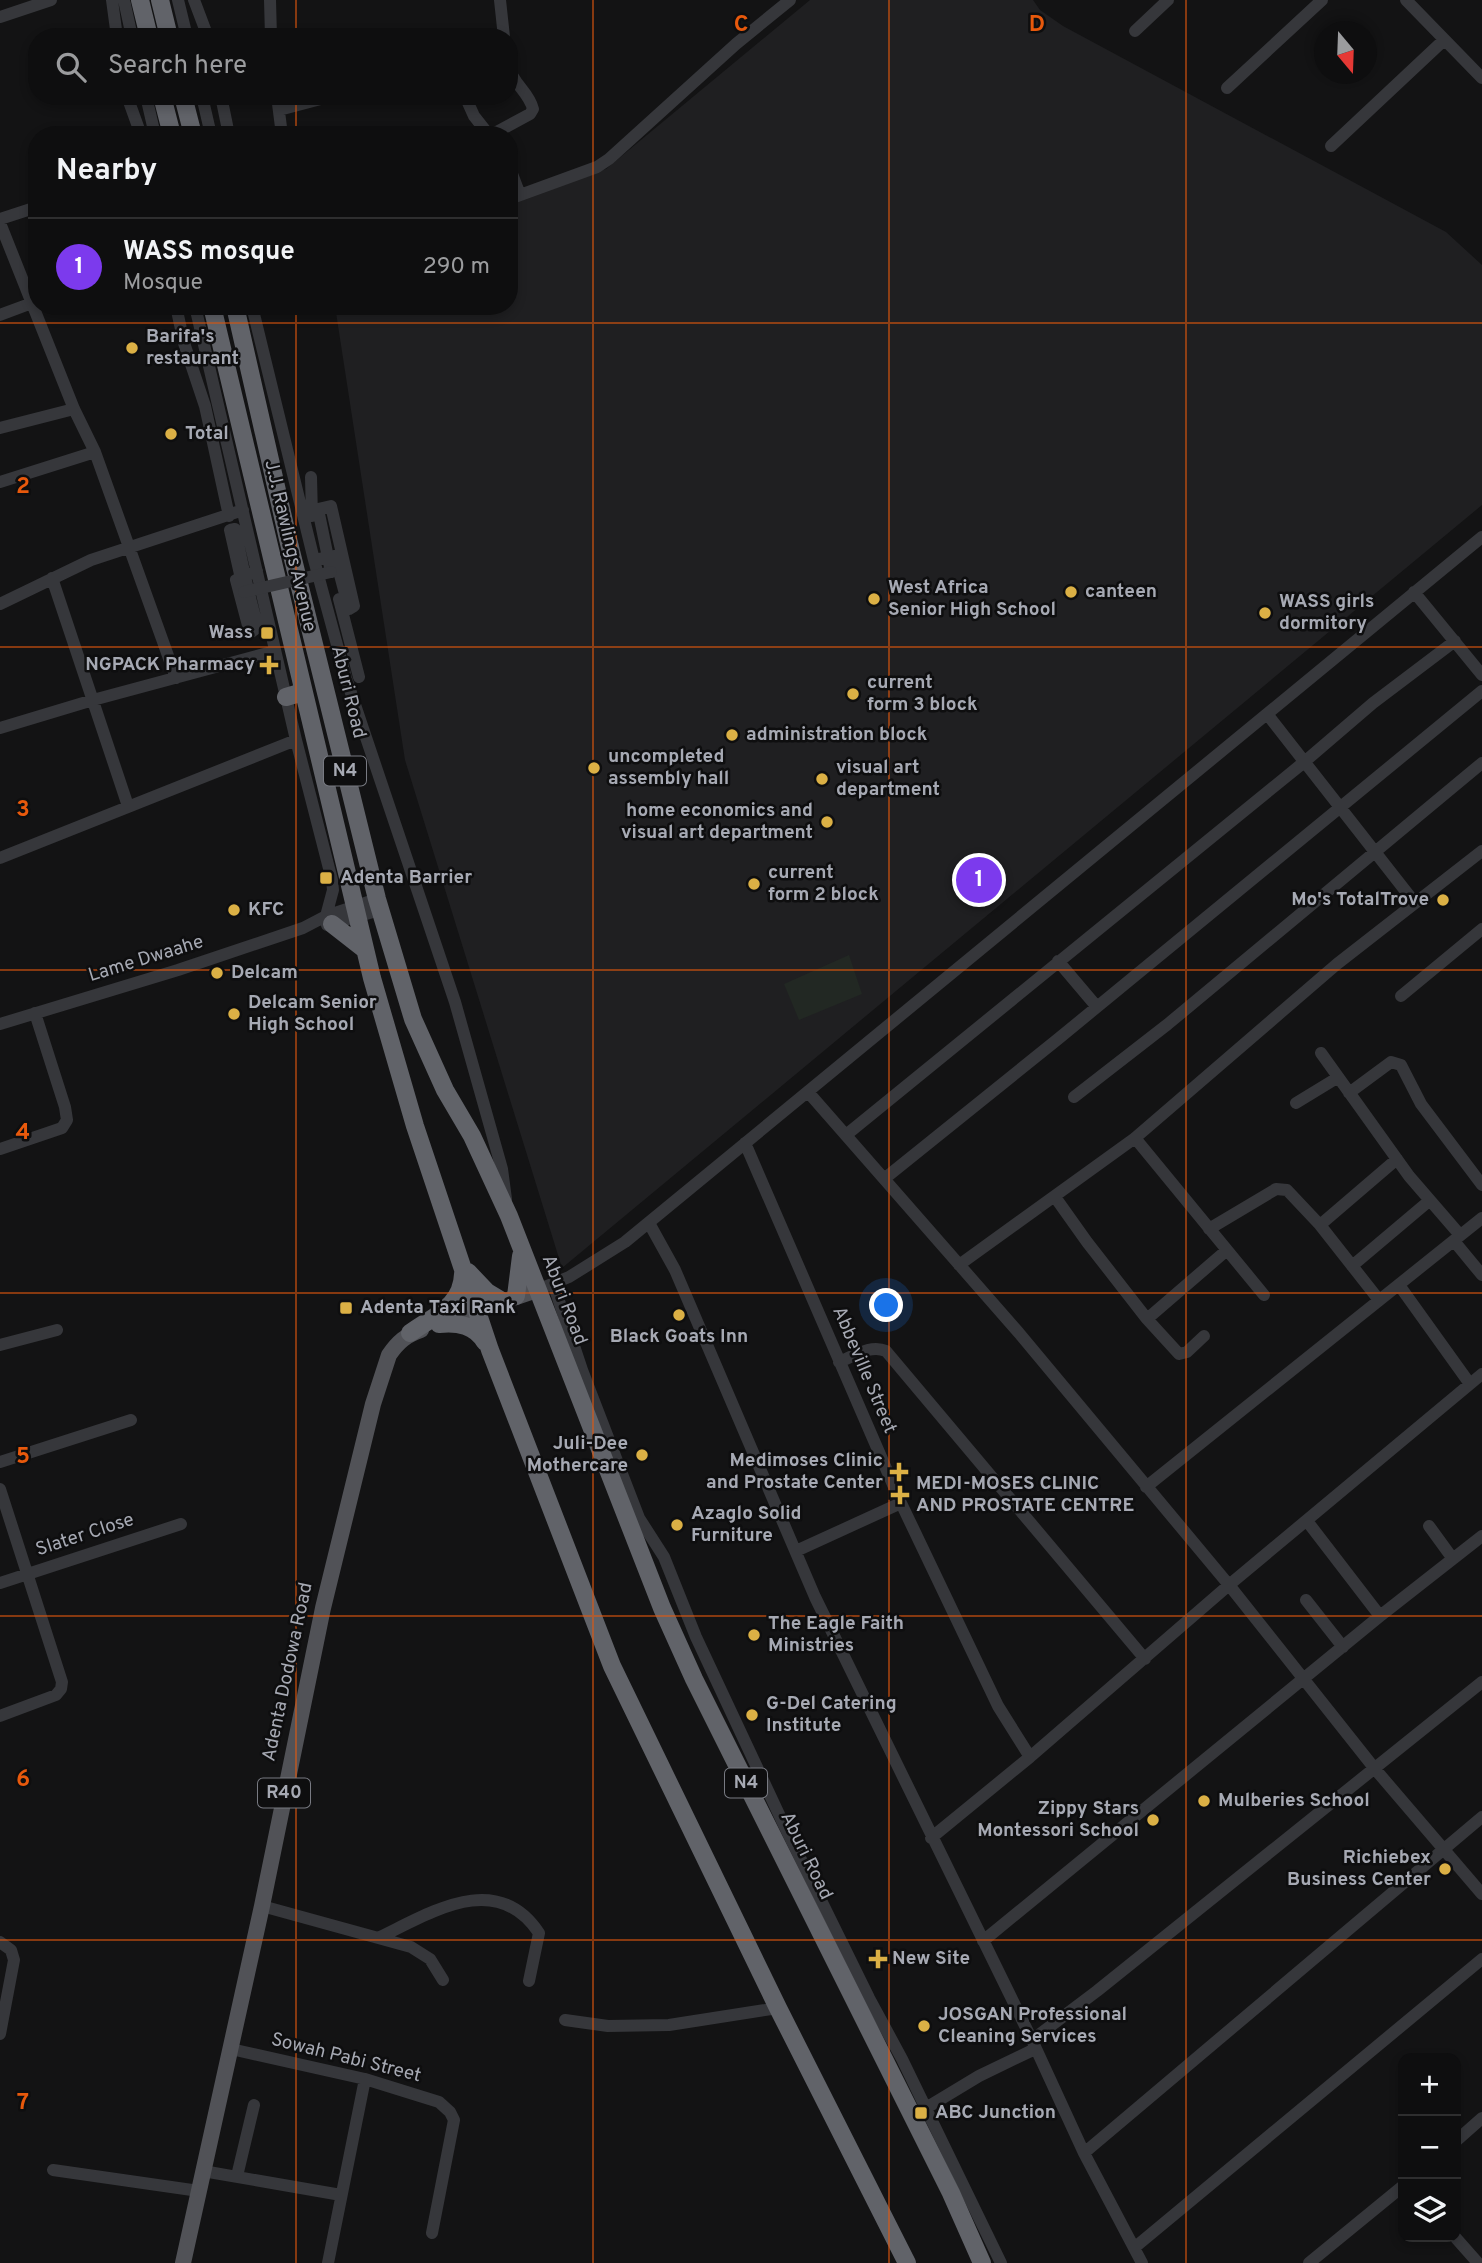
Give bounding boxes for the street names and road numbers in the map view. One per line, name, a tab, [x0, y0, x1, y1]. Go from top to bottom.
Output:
street label: J.J. Rawlings Avenue	[259, 458, 321, 634]
street label: Aburi Road	[325, 643, 371, 741]
road number: N4	[324, 756, 366, 786]
street label: Lame Dwaahe	[85, 930, 207, 988]
street label: Aburi Road	[536, 1251, 592, 1349]
street label: Abbeville Street	[826, 1303, 902, 1437]
street label: Slater Close	[33, 1508, 137, 1562]
street label: Adenta Dodowa Road	[257, 1580, 319, 1764]
road number: N4	[725, 1768, 767, 1798]
road number: R40	[258, 1778, 310, 1808]
street label: Aburi Road	[774, 1808, 838, 1904]
street label: Sowah Pabi Street	[268, 2028, 424, 2088]

